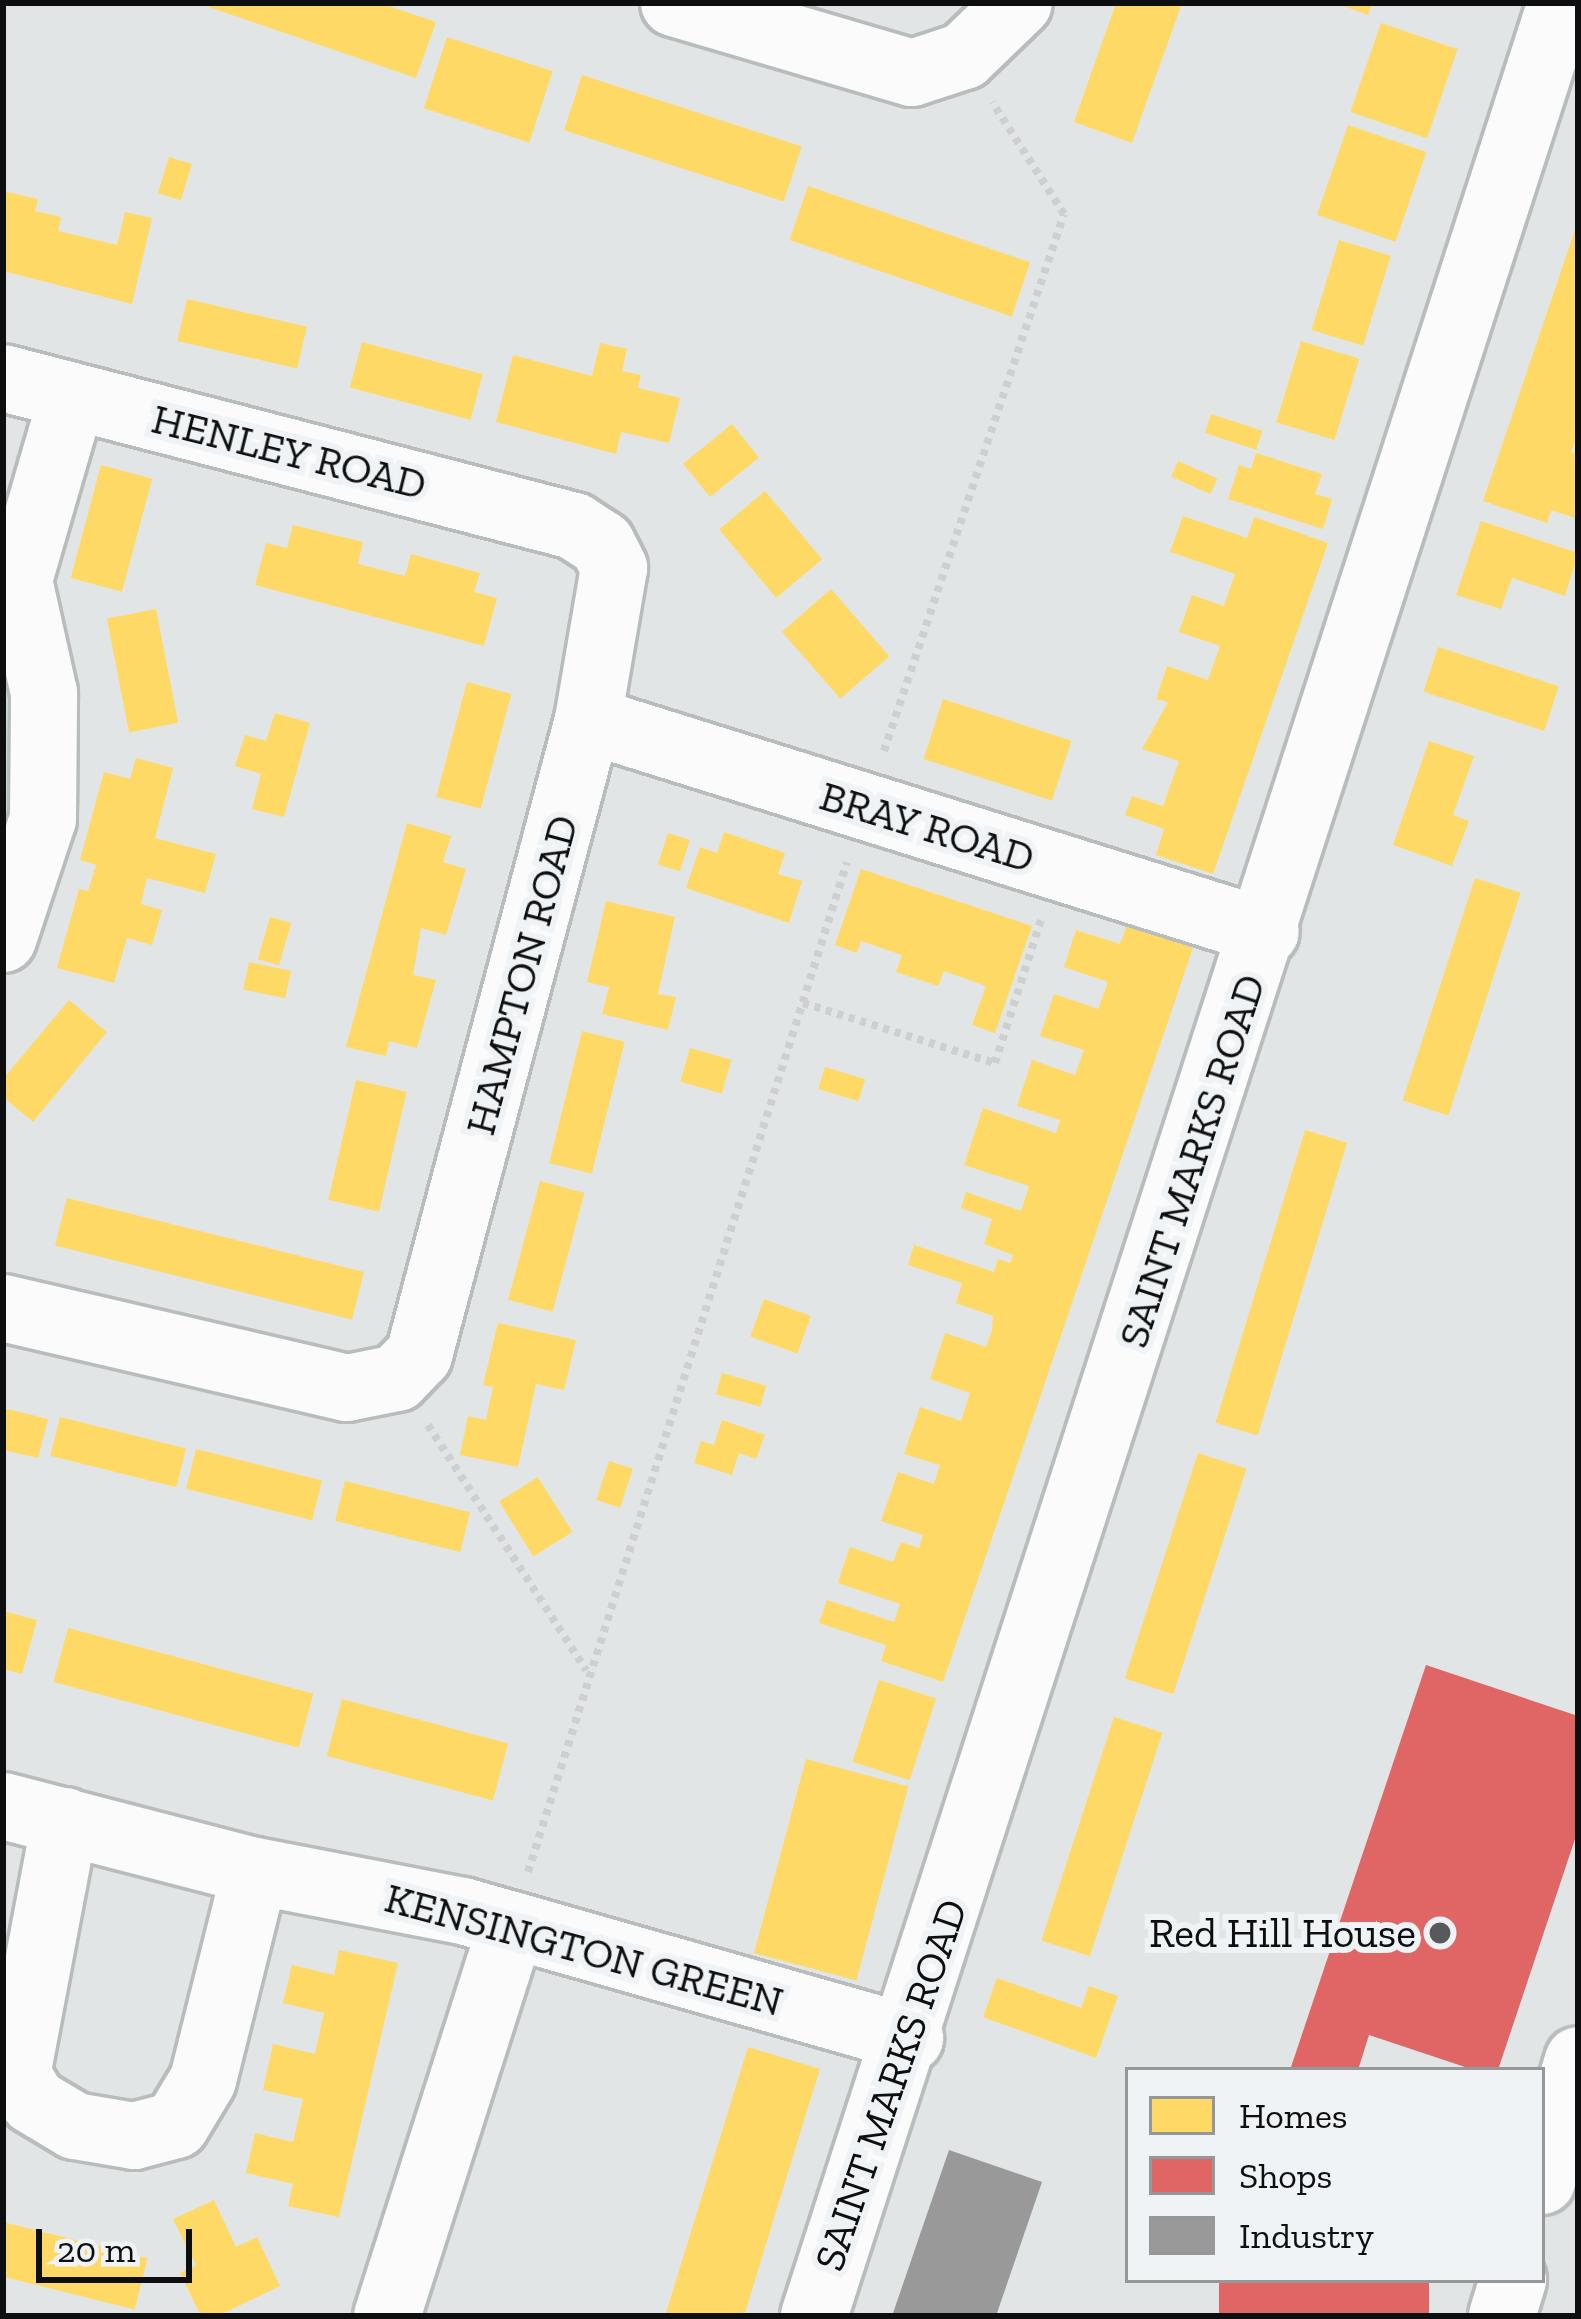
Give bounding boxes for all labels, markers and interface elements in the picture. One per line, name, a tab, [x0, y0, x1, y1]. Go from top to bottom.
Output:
street label: HENLEY ROAD	[146, 393, 432, 511]
street label: BRAY ROAD	[813, 770, 1041, 884]
street label: HAMPTON ROAD	[455, 810, 589, 1140]
street label: SAINT MARKS ROAD	[1108, 968, 1276, 1354]
street label: KENSINGTON GREEN	[380, 1873, 788, 2027]
street label: SAINT MARKS ROAD	[804, 1893, 978, 2277]
place label: Red Hill House	[1149, 1908, 1416, 1958]
marker: Red Hill House	[1427, 1920, 1453, 1946]
legend	[1125, 2067, 1545, 2283]
text: Homes	[1239, 2094, 1348, 2137]
text: Shops	[1239, 2154, 1332, 2197]
scale bar	[42, 2205, 198, 2279]
text: Industry	[1239, 2214, 1374, 2257]
text: 20 m	[57, 2228, 136, 2271]

